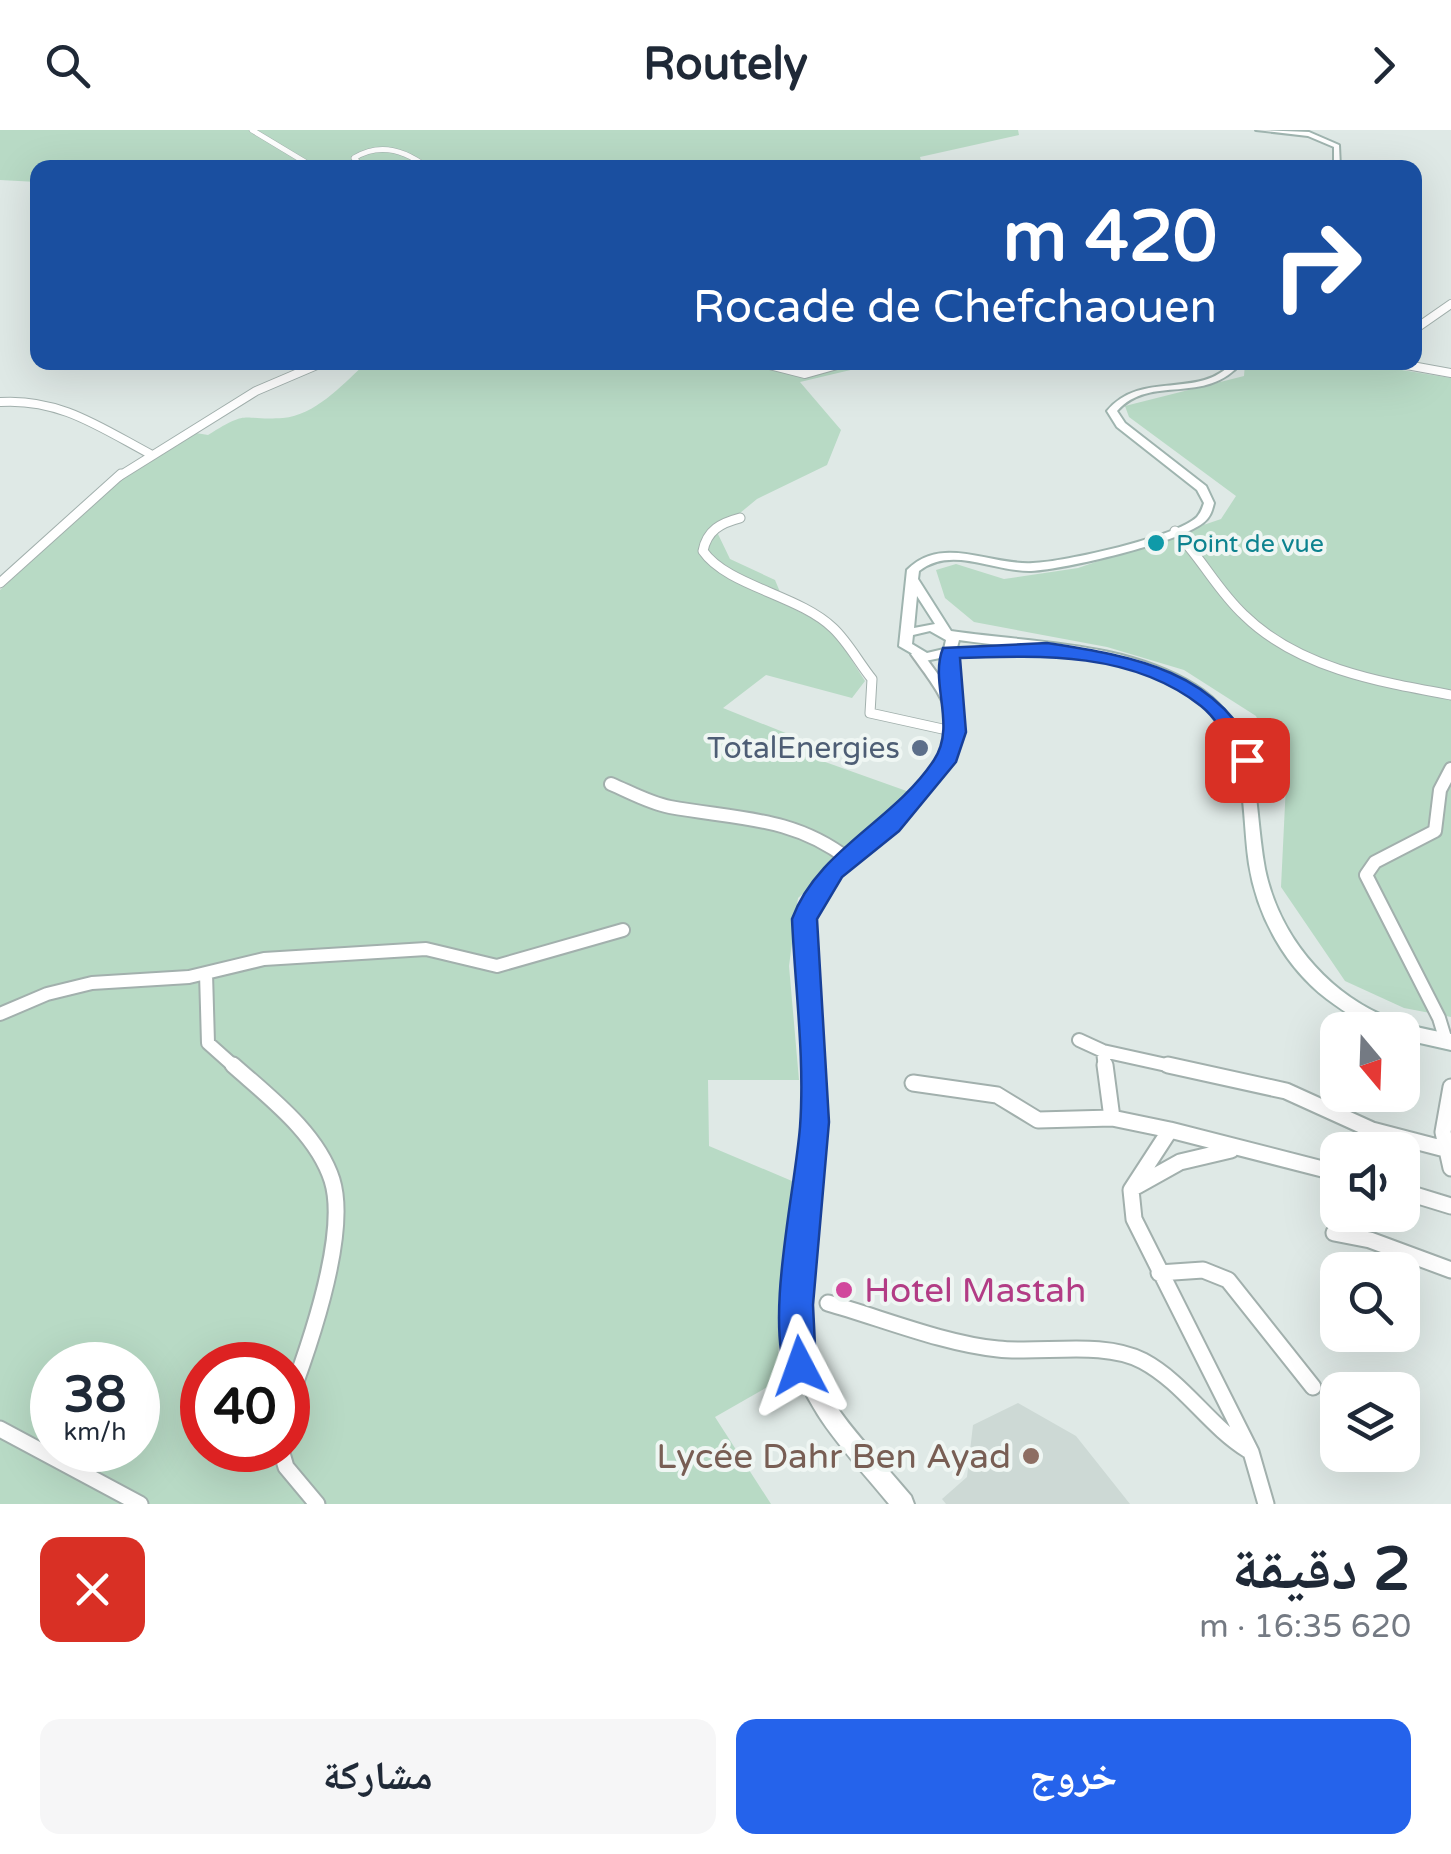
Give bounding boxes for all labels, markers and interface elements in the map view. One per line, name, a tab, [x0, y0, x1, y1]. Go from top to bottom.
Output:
icon: search	[40, 38, 95, 93]
text: Routely	[643, 38, 808, 92]
icon: forward	[1356, 38, 1411, 93]
text: 420 m	[1003, 196, 1217, 280]
icon: right	[1252, 200, 1382, 330]
text: Rocade de Chefchaouen	[693, 281, 1217, 335]
place label: Point de vue	[1176, 529, 1324, 559]
marker: Point de vue	[1145, 532, 1167, 554]
pin	[1205, 718, 1290, 803]
place label: TotalEnergies	[707, 730, 900, 767]
icon: arrive	[1220, 733, 1275, 788]
marker: TotalEnergies	[909, 737, 931, 759]
north arrow	[1320, 1012, 1420, 1112]
map controls	[1320, 1012, 1420, 1472]
button: sound	[1320, 1132, 1420, 1232]
button: search	[1320, 1252, 1420, 1352]
place label: Hotel Mastah	[864, 1270, 1086, 1312]
marker: Hotel Mastah	[833, 1279, 855, 1301]
position arrow	[748, 1314, 852, 1418]
speed limit sign: 40	[180, 1342, 310, 1472]
text: 38	[64, 1365, 126, 1425]
button: layers	[1320, 1372, 1420, 1472]
text: km/h	[64, 1417, 126, 1447]
place label: Lycée Dahr Ben Ayad	[656, 1436, 1011, 1478]
marker: Lycée Dahr Ben Ayad	[1020, 1445, 1042, 1467]
text: 2 دقيقة	[1232, 1534, 1411, 1606]
button: close	[40, 1537, 145, 1642]
text: 620 m · 16:35	[1199, 1608, 1411, 1646]
button: مشاركة	[40, 1719, 716, 1834]
button: خروج	[736, 1719, 1411, 1834]

